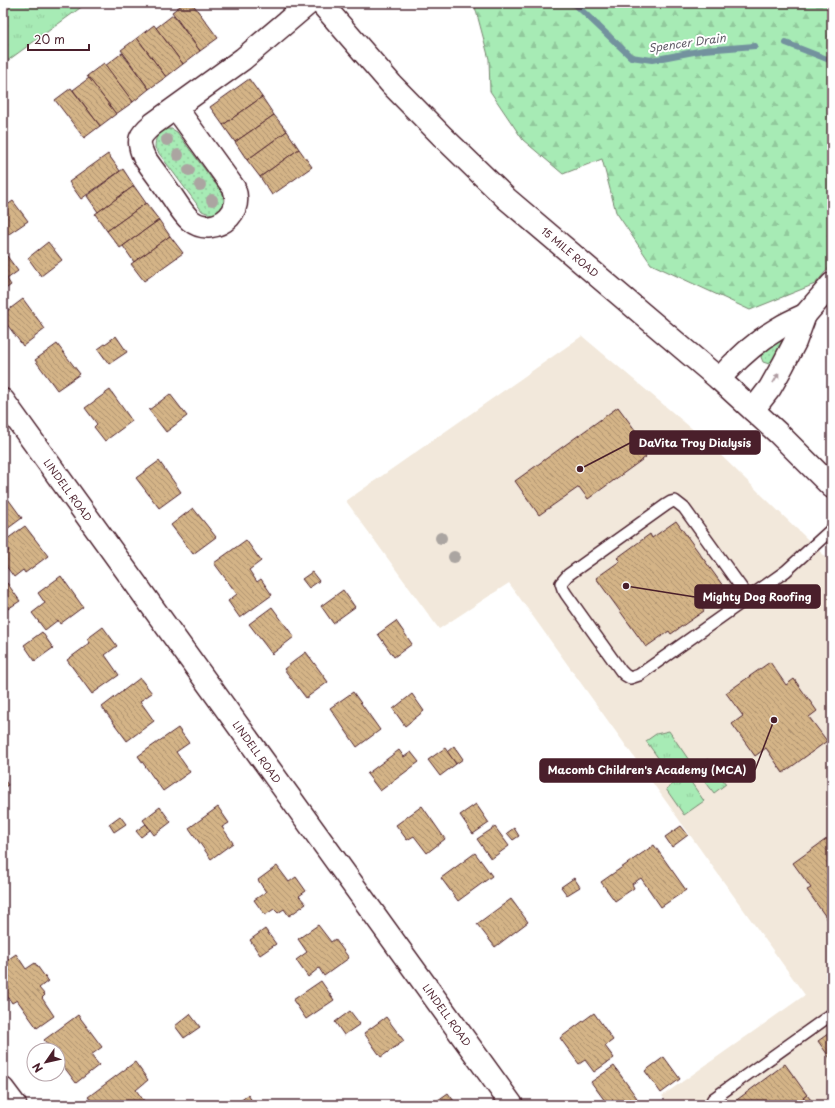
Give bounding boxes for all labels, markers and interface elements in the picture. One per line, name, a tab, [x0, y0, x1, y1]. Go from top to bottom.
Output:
scale bar	[28, 26, 89, 52]
water label: Spencer Drain	[647, 29, 728, 56]
text: 20 m	[34, 30, 65, 48]
street label: 15 MILE ROAD	[538, 223, 602, 280]
one-way arrow	[772, 372, 779, 384]
callout: DaVita Troy Dialysis	[630, 431, 760, 454]
text: DaVita Troy Dialysis	[639, 434, 752, 451]
street label: LINDELL ROAD	[41, 455, 96, 524]
callout: Mighty Dog Roofing	[695, 585, 820, 608]
text: Mighty Dog Roofing	[703, 588, 812, 605]
street label: LINDELL ROAD	[230, 717, 285, 786]
callout: Macomb Children's Academy (MCA)	[540, 759, 755, 782]
text: Macomb Children's Academy (MCA)	[548, 761, 746, 778]
street label: LINDELL ROAD	[420, 980, 475, 1049]
north arrow	[26, 1042, 66, 1082]
text: N	[28, 1059, 47, 1076]

